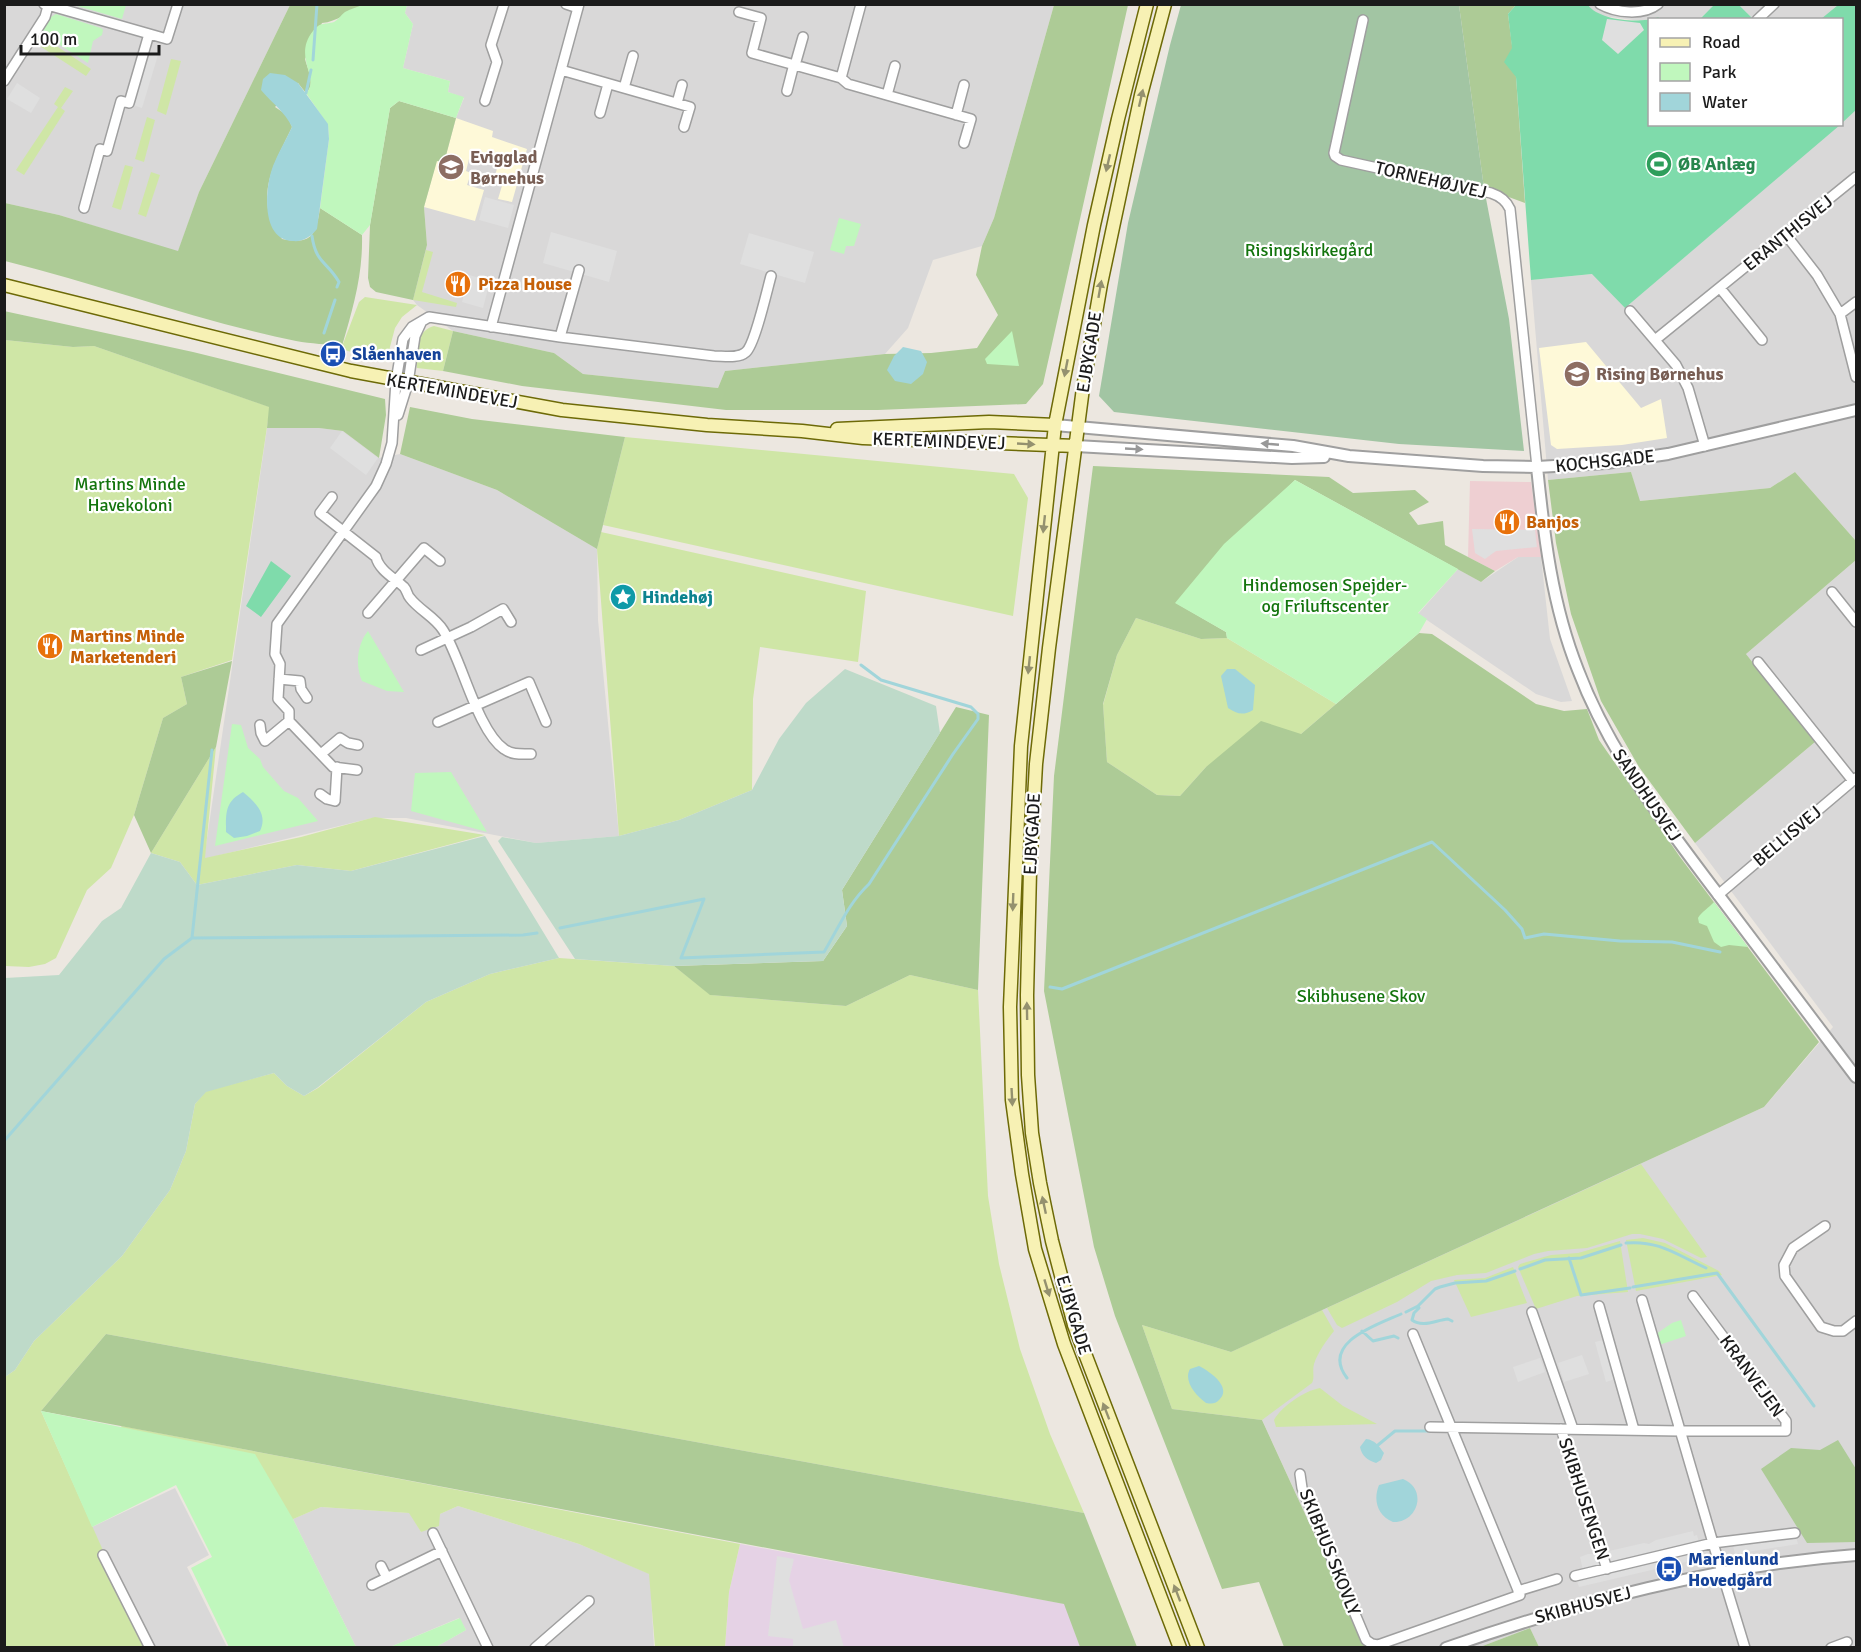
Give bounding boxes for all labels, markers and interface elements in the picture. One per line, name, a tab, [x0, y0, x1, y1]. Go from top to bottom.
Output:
scale bar	[21, 18, 159, 56]
legend	[1648, 18, 1843, 126]
text: 100 m	[30, 28, 77, 50]
text: Road	[1702, 31, 1741, 53]
text: Park	[1702, 61, 1737, 83]
one-way arrow	[1136, 89, 1146, 108]
text: Water	[1702, 91, 1748, 113]
place label: Evigglad Børnehus	[470, 146, 544, 189]
sports icon: ØB Anlæg	[1644, 149, 1674, 179]
school or university icon: Evigglad Børnehus	[436, 152, 466, 182]
place label: ØB Anlæg	[1678, 153, 1756, 175]
one-way arrow	[1103, 154, 1112, 173]
street label: TORNEHØJVEJ	[1373, 156, 1489, 204]
street label: ERANTHISVEJ	[1739, 190, 1837, 276]
park label: Risingskirkegård	[1245, 239, 1373, 261]
restaurant icon: Pizza House	[443, 269, 473, 299]
place label: Pizza House	[478, 273, 572, 295]
one-way arrow	[1096, 279, 1105, 298]
street label: EJBYGADE	[1072, 310, 1106, 394]
bus stop icon: Slåenhaven	[318, 339, 348, 369]
place label: Slåenhaven	[352, 343, 442, 365]
one-way arrow	[1061, 359, 1070, 378]
school or university icon: Rising Børnehus	[1562, 359, 1592, 389]
place label: Rising Børnehus	[1596, 363, 1723, 385]
street label: KERTEMINDEVEJ	[385, 369, 519, 413]
street label: KERTEMINDEVEJ	[872, 428, 1006, 454]
one-way arrow	[1017, 439, 1036, 448]
one-way arrow	[1260, 439, 1279, 449]
one-way arrow	[1125, 445, 1144, 454]
street label: KOCHSGADE	[1554, 445, 1656, 477]
park label: Martins Minde Havekoloni	[74, 473, 186, 516]
restaurant icon: Banjos	[1492, 507, 1522, 537]
place label: Banjos	[1526, 511, 1579, 533]
one-way arrow	[1039, 515, 1049, 534]
park label: Hindemosen Spejder- og Friluftscenter	[1243, 574, 1407, 617]
place icon: Hindehøj	[608, 582, 638, 612]
place label: Hindehøj	[642, 586, 713, 608]
place label: Martins Minde Marketenderi	[70, 625, 185, 668]
restaurant icon: Martins Minde Marketenderi	[35, 631, 65, 661]
one-way arrow	[1024, 656, 1034, 675]
street label: SANDHUSVEJ	[1608, 744, 1686, 846]
street label: EJBYGADE	[1019, 793, 1045, 875]
street label: BELLISVEJ	[1748, 801, 1826, 871]
one-way arrow	[1008, 892, 1018, 911]
park label: Skibhusene Skov	[1297, 985, 1426, 1007]
one-way arrow	[1022, 1001, 1032, 1020]
one-way arrow	[1007, 1087, 1016, 1106]
one-way arrow	[1039, 1195, 1048, 1214]
street label: EJBYGADE	[1052, 1273, 1096, 1357]
one-way arrow	[1043, 1279, 1052, 1297]
street label: KRANVEJEN	[1715, 1331, 1789, 1421]
one-way arrow	[1101, 1402, 1111, 1420]
street label: SKIBHUSENGEN	[1554, 1435, 1614, 1563]
street label: SKIBHUS SKOVLY	[1295, 1486, 1365, 1618]
place label: Marienlund Hovedgård	[1688, 1548, 1779, 1591]
bus stop icon: Marienlund Hovedgård	[1654, 1554, 1684, 1584]
street label: SKIBHUSVEJ	[1532, 1582, 1634, 1628]
one-way arrow	[1171, 1584, 1181, 1602]

